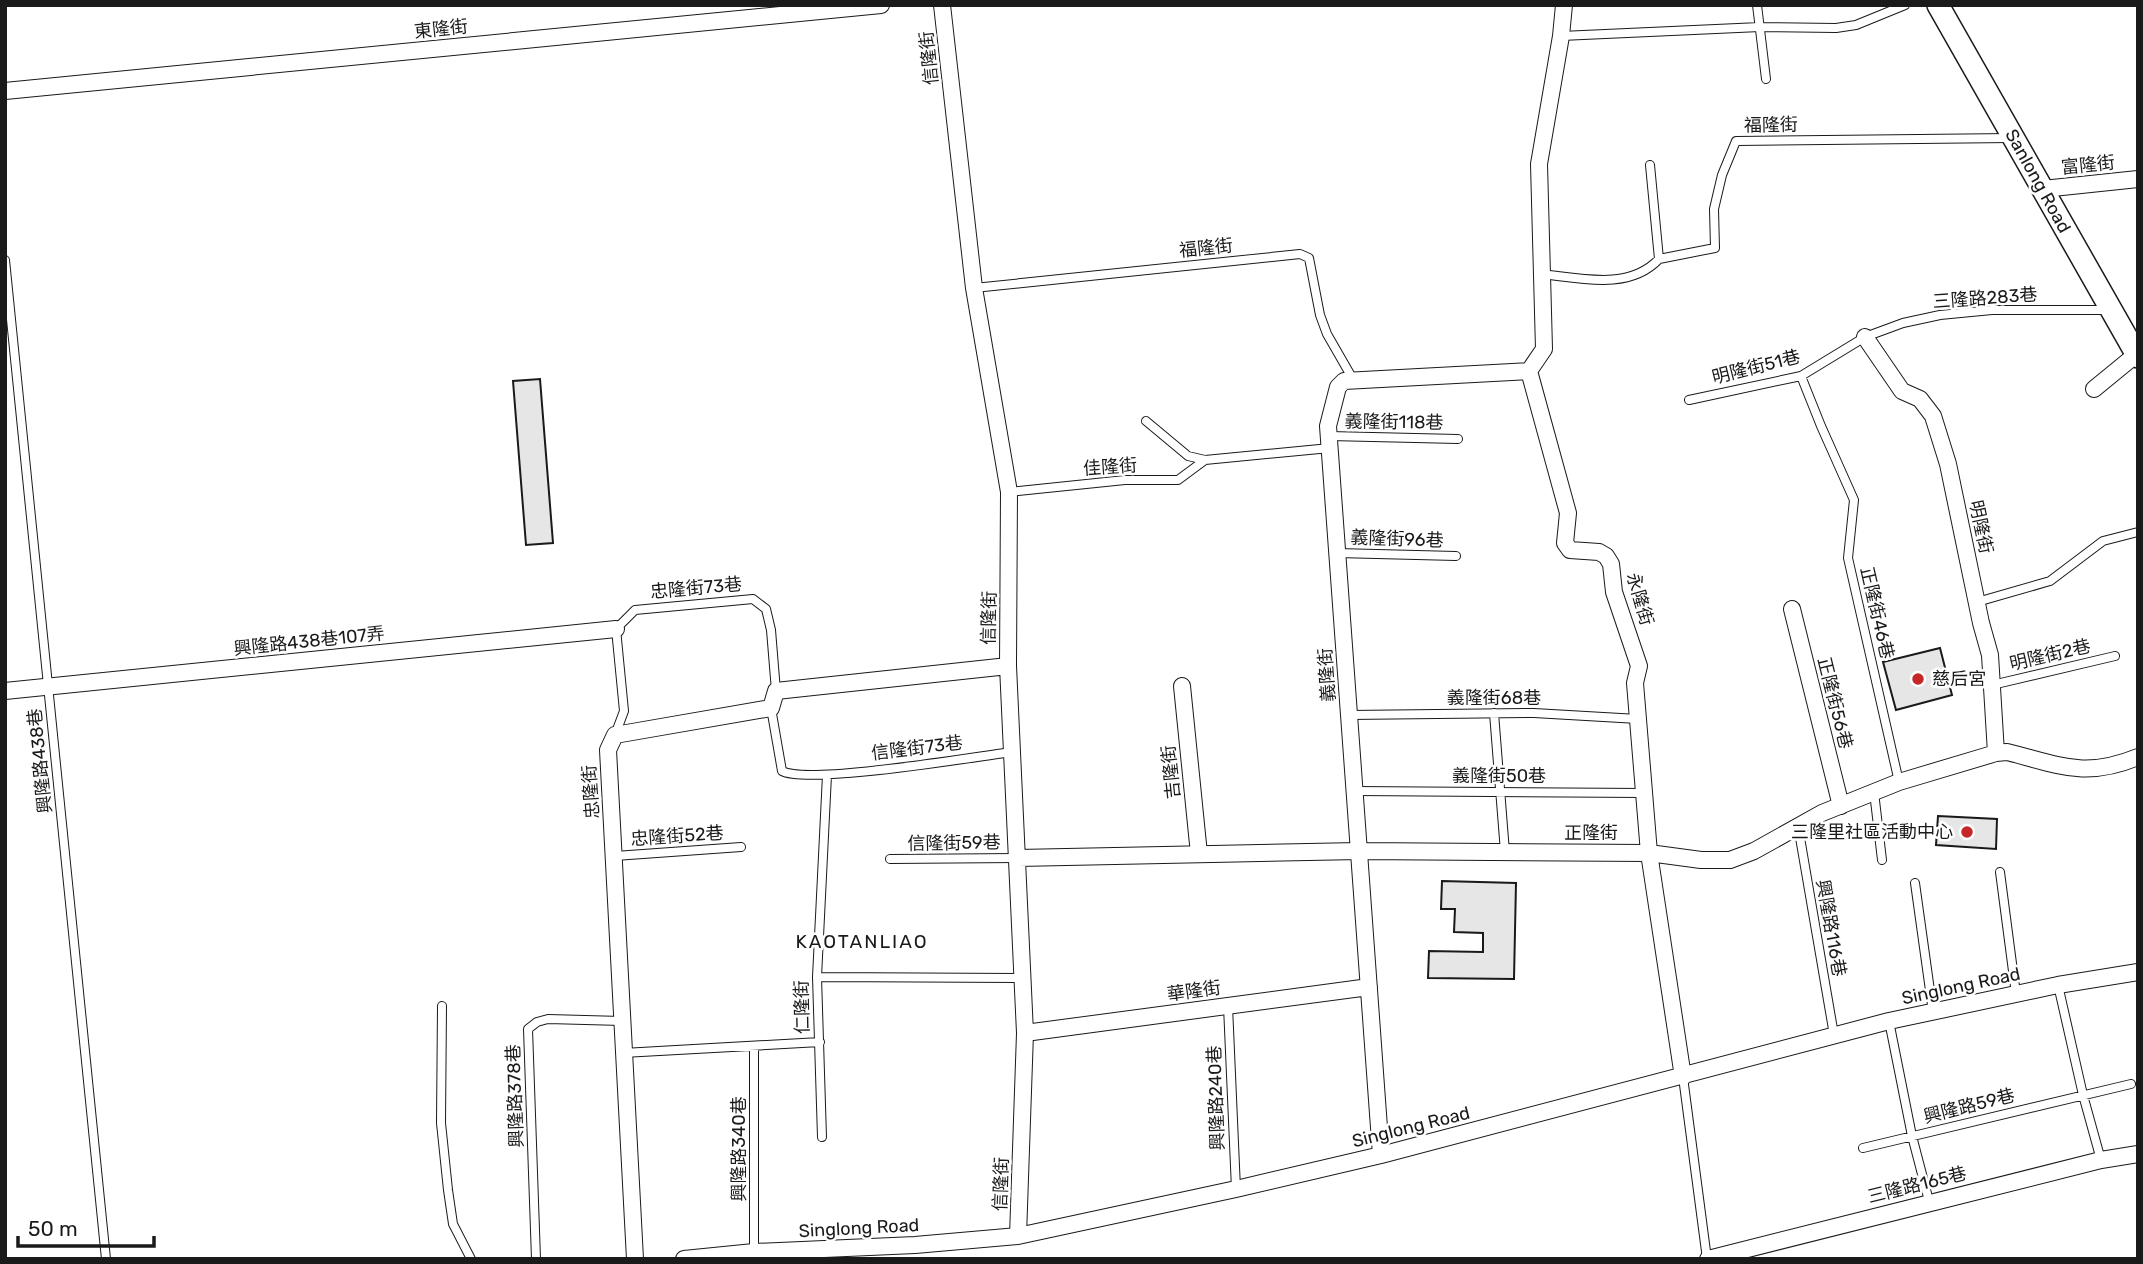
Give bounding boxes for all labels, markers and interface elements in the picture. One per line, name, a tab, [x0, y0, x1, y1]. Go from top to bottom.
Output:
street label: 東隆街	[413, 15, 469, 43]
street label: 信隆街	[915, 30, 943, 86]
street label: 福隆街	[1744, 114, 1798, 136]
street label: Sanlong Road	[2000, 125, 2076, 237]
street label: 富隆街	[2060, 151, 2116, 179]
street label: 福隆街	[1178, 234, 1234, 262]
street label: 三隆路283巷	[1932, 283, 2038, 313]
street label: 明隆街51巷	[1710, 345, 1802, 389]
street label: 義隆街118巷	[1344, 410, 1444, 434]
street label: 佳隆街	[1082, 454, 1138, 480]
street label: 明隆街	[1965, 498, 1997, 556]
street label: 義隆街96巷	[1350, 526, 1444, 552]
street label: 正隆街46巷	[1856, 565, 1898, 661]
street label: 永隆街	[1622, 570, 1658, 628]
street label: 忠隆街73巷	[649, 573, 743, 603]
street label: 信隆街	[978, 591, 1000, 645]
street label: 興隆路438巷107弄	[232, 622, 386, 660]
street label: 明隆街2巷	[2007, 635, 2093, 675]
street label: 義隆街	[1314, 647, 1340, 703]
street label: 正隆街56巷	[1813, 655, 1857, 751]
place label: 慈后宮	[1932, 668, 1986, 690]
marker: 慈后宮	[1910, 671, 1926, 687]
street label: 義隆街68巷	[1447, 687, 1541, 709]
street label: 興隆路438巷	[24, 707, 56, 815]
street label: 信隆街73巷	[870, 731, 964, 765]
street label: 吉隆街	[1157, 744, 1185, 800]
street label: 忠隆街	[578, 764, 604, 820]
street label: 義隆街50巷	[1452, 765, 1546, 787]
place label: 三隆里社區活動中心	[1791, 821, 1953, 843]
street label: 忠隆街52巷	[630, 822, 724, 850]
street label: 正隆街	[1564, 822, 1618, 844]
marker: 三隆里社區活動中心	[1959, 824, 1975, 840]
street label: 信隆街59巷	[907, 831, 1001, 855]
street label: 興隆路116巷	[1812, 878, 1850, 978]
district label: KAOTANLIAO	[795, 930, 929, 953]
street label: Singlong Road	[1900, 963, 2022, 1009]
street label: 華隆街	[1166, 976, 1222, 1006]
street label: 仁隆街	[791, 980, 813, 1034]
street label: 興隆路378巷	[502, 1044, 528, 1148]
street label: 興隆路240巷	[1203, 1045, 1229, 1151]
street label: 興隆路59巷	[1921, 1084, 2017, 1128]
street label: 興隆路340巷	[728, 1096, 750, 1202]
street label: Singlong Road	[1350, 1102, 1472, 1152]
street label: 信隆街	[989, 1157, 1013, 1211]
street label: 三隆路165巷	[1865, 1162, 1969, 1208]
scale bar	[18, 1204, 154, 1248]
street label: Singlong Road	[798, 1214, 920, 1242]
text: 50 m	[28, 1216, 78, 1241]

